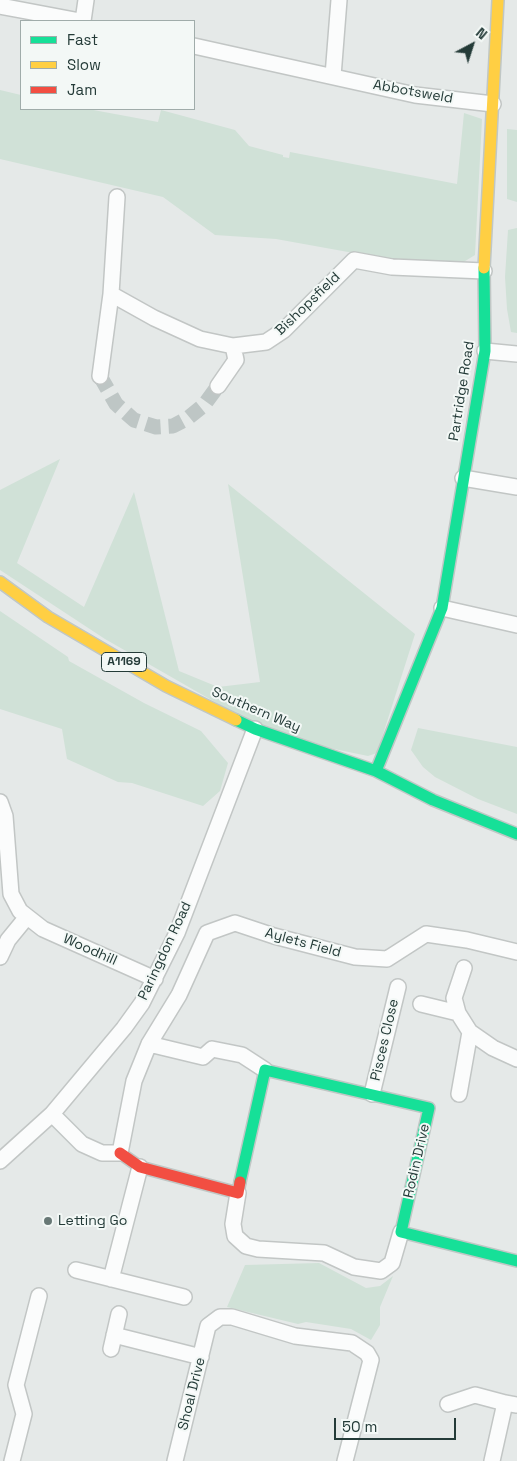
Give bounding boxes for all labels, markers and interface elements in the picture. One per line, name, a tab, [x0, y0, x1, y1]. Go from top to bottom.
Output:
legend	[20, 20, 195, 110]
north arrow	[447, 20, 497, 70]
text: N	[472, 24, 491, 43]
text: Fast	[67, 30, 98, 49]
text: Slow	[67, 55, 101, 74]
street label: Abbotsweld	[372, 77, 454, 107]
text: Jam	[67, 80, 97, 99]
street label: Bishopsfield	[272, 269, 344, 339]
street label: Partridge Road	[446, 340, 478, 442]
road number: A1169	[102, 652, 146, 672]
street label: Southern Way	[209, 684, 303, 736]
street label: Paringdon Road	[135, 899, 195, 1003]
street label: Aylets Field	[263, 925, 343, 961]
street label: Woodhill	[60, 931, 120, 969]
street label: Pisces Close	[367, 997, 403, 1083]
street label: Rodin Drive	[400, 1122, 434, 1200]
place label: Letting Go	[58, 1213, 127, 1229]
marker: Letting Go	[42, 1215, 54, 1227]
street label: Shoal Drive	[175, 1356, 209, 1432]
scale bar	[337, 1408, 460, 1440]
text: 50 m	[342, 1417, 377, 1436]

